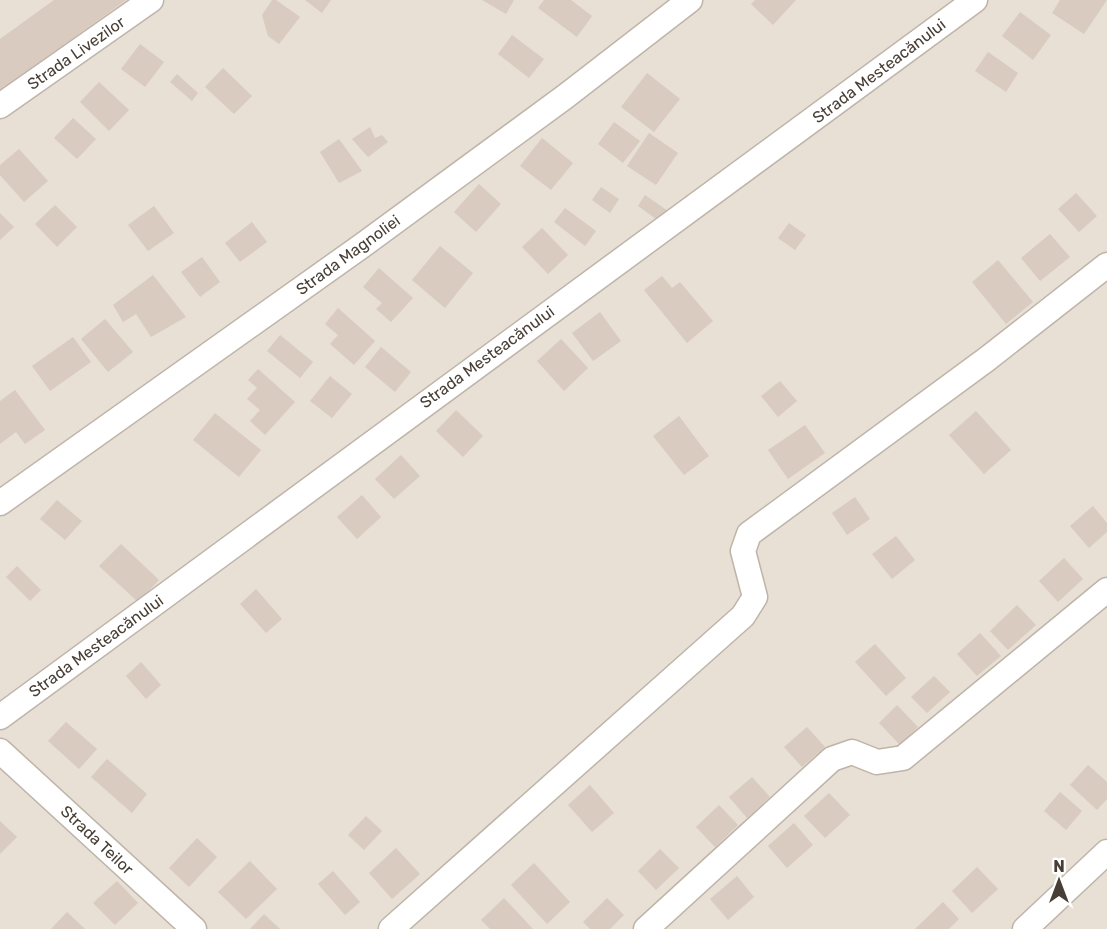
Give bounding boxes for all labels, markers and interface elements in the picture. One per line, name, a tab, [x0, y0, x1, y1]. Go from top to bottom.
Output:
street label: Strada Livezilor	[24, 12, 128, 94]
street label: Strada Mesteacănului	[809, 15, 949, 127]
street label: Strada Magnoliei	[292, 211, 404, 299]
street label: Strada Mesteacănului	[416, 302, 558, 412]
street label: Strada Mesteacănului	[25, 591, 167, 701]
street label: Strada Teilor	[57, 801, 137, 879]
north arrow	[1029, 851, 1089, 911]
text: N	[1053, 857, 1065, 876]

